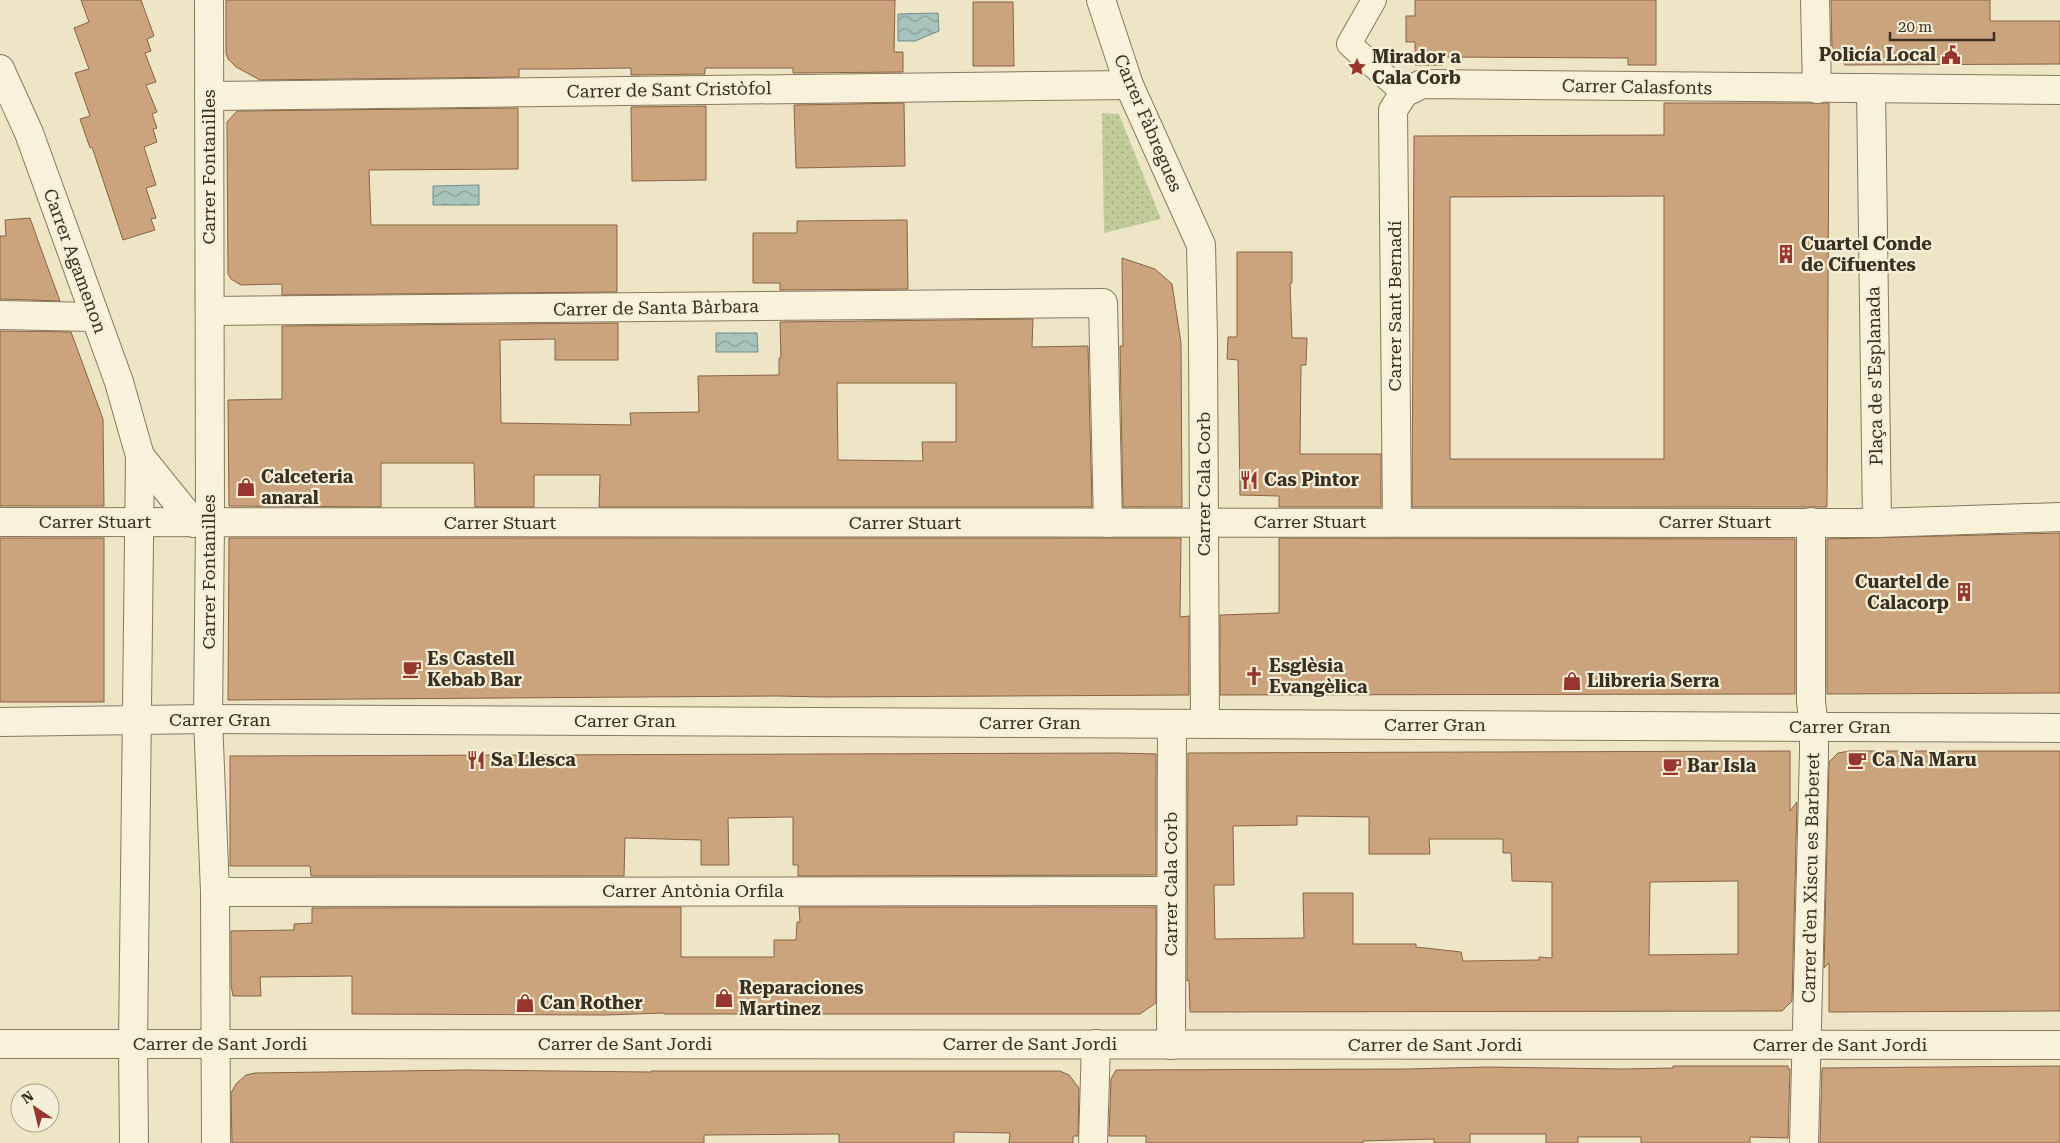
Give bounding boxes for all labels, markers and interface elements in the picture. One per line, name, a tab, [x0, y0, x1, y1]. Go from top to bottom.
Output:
scale bar	[1890, 10, 1994, 42]
text: 20 m	[1898, 18, 1933, 36]
place label: Policía Local	[1819, 44, 1936, 65]
public building icon: Policía Local	[1940, 44, 1962, 66]
place label: Mirador a Cala Corb	[1372, 46, 1461, 88]
street label: Carrer Fàbregues	[1110, 51, 1187, 195]
place icon: Mirador a Cala Corb	[1346, 56, 1368, 78]
street label: Carrer Calasfonts	[1562, 75, 1712, 98]
street label: Carrer de Sant Cristòfol	[566, 77, 772, 102]
street label: Carrer Fontanilles	[198, 89, 219, 245]
street label: Carrer Agamenon	[40, 186, 111, 336]
street label: Carrer Sant Bernadí	[1384, 220, 1405, 391]
place label: Cuartel Conde de Cifuentes	[1801, 233, 1932, 275]
building icon: Cuartel Conde de Cifuentes	[1775, 243, 1797, 265]
street label: Plaça de s'Esplanada	[1862, 286, 1887, 466]
street label: Carrer de Santa Bàrbara	[553, 295, 759, 320]
street label: Carrer Cala Corb	[1193, 412, 1214, 556]
place label: Calceteria anaral	[261, 466, 354, 508]
restaurant icon: Cas Pintor	[1238, 469, 1260, 491]
place label: Cas Pintor	[1264, 469, 1359, 490]
shop icon: Calceteria anaral	[235, 476, 257, 498]
street label: Carrer Fontanilles	[198, 494, 219, 650]
street label: Carrer Stuart	[39, 511, 151, 532]
street label: Carrer Stuart	[1254, 511, 1366, 532]
street label: Carrer Stuart	[1659, 511, 1771, 532]
street label: Carrer Stuart	[444, 512, 556, 533]
street label: Carrer Stuart	[849, 512, 961, 533]
place label: Cuartel de Calacorp	[1855, 571, 1949, 613]
building icon: Cuartel de Calacorp	[1953, 581, 1975, 603]
place label: Es Castell Kebab Bar	[427, 648, 522, 690]
place label: Esglèsia Evangèlica	[1269, 655, 1368, 697]
cafe icon: Es Castell Kebab Bar	[401, 658, 423, 680]
church icon: Esglèsia Evangèlica	[1243, 665, 1265, 687]
shop icon: Llibreria Serra	[1561, 670, 1583, 692]
place label: Llibreria Serra	[1587, 670, 1720, 691]
street label: Carrer Gran	[169, 709, 271, 730]
street label: Carrer Gran	[574, 710, 676, 731]
street label: Carrer Gran	[979, 712, 1081, 733]
street label: Carrer Gran	[1384, 714, 1486, 735]
street label: Carrer Gran	[1789, 716, 1891, 737]
restaurant icon: Sa Llesca	[465, 749, 487, 771]
place label: Sa Llesca	[491, 749, 576, 770]
cafe icon: Ca Na Maru	[1846, 749, 1868, 771]
place label: Ca Na Maru	[1872, 749, 1977, 770]
street label: Carrer d'en Xiscu es Barberet	[1798, 752, 1823, 1003]
cafe icon: Bar Isla	[1661, 755, 1683, 777]
place label: Bar Isla	[1687, 755, 1757, 776]
street label: Carrer Cala Corb	[1160, 812, 1181, 956]
street label: Carrer Antònia Orfila	[602, 880, 784, 901]
place label: Reparaciones Martinez	[739, 977, 864, 1019]
shop icon: Reparaciones Martinez	[713, 987, 735, 1009]
shop icon: Can Rother	[514, 992, 536, 1014]
place label: Can Rother	[540, 992, 643, 1013]
street label: Carrer de Sant Jordi	[133, 1033, 307, 1054]
street label: Carrer de Sant Jordi	[538, 1033, 712, 1054]
street label: Carrer de Sant Jordi	[943, 1033, 1117, 1054]
street label: Carrer de Sant Jordi	[1348, 1034, 1522, 1055]
street label: Carrer de Sant Jordi	[1753, 1034, 1927, 1055]
north arrow	[10, 1083, 60, 1133]
text: N	[19, 1088, 37, 1107]

